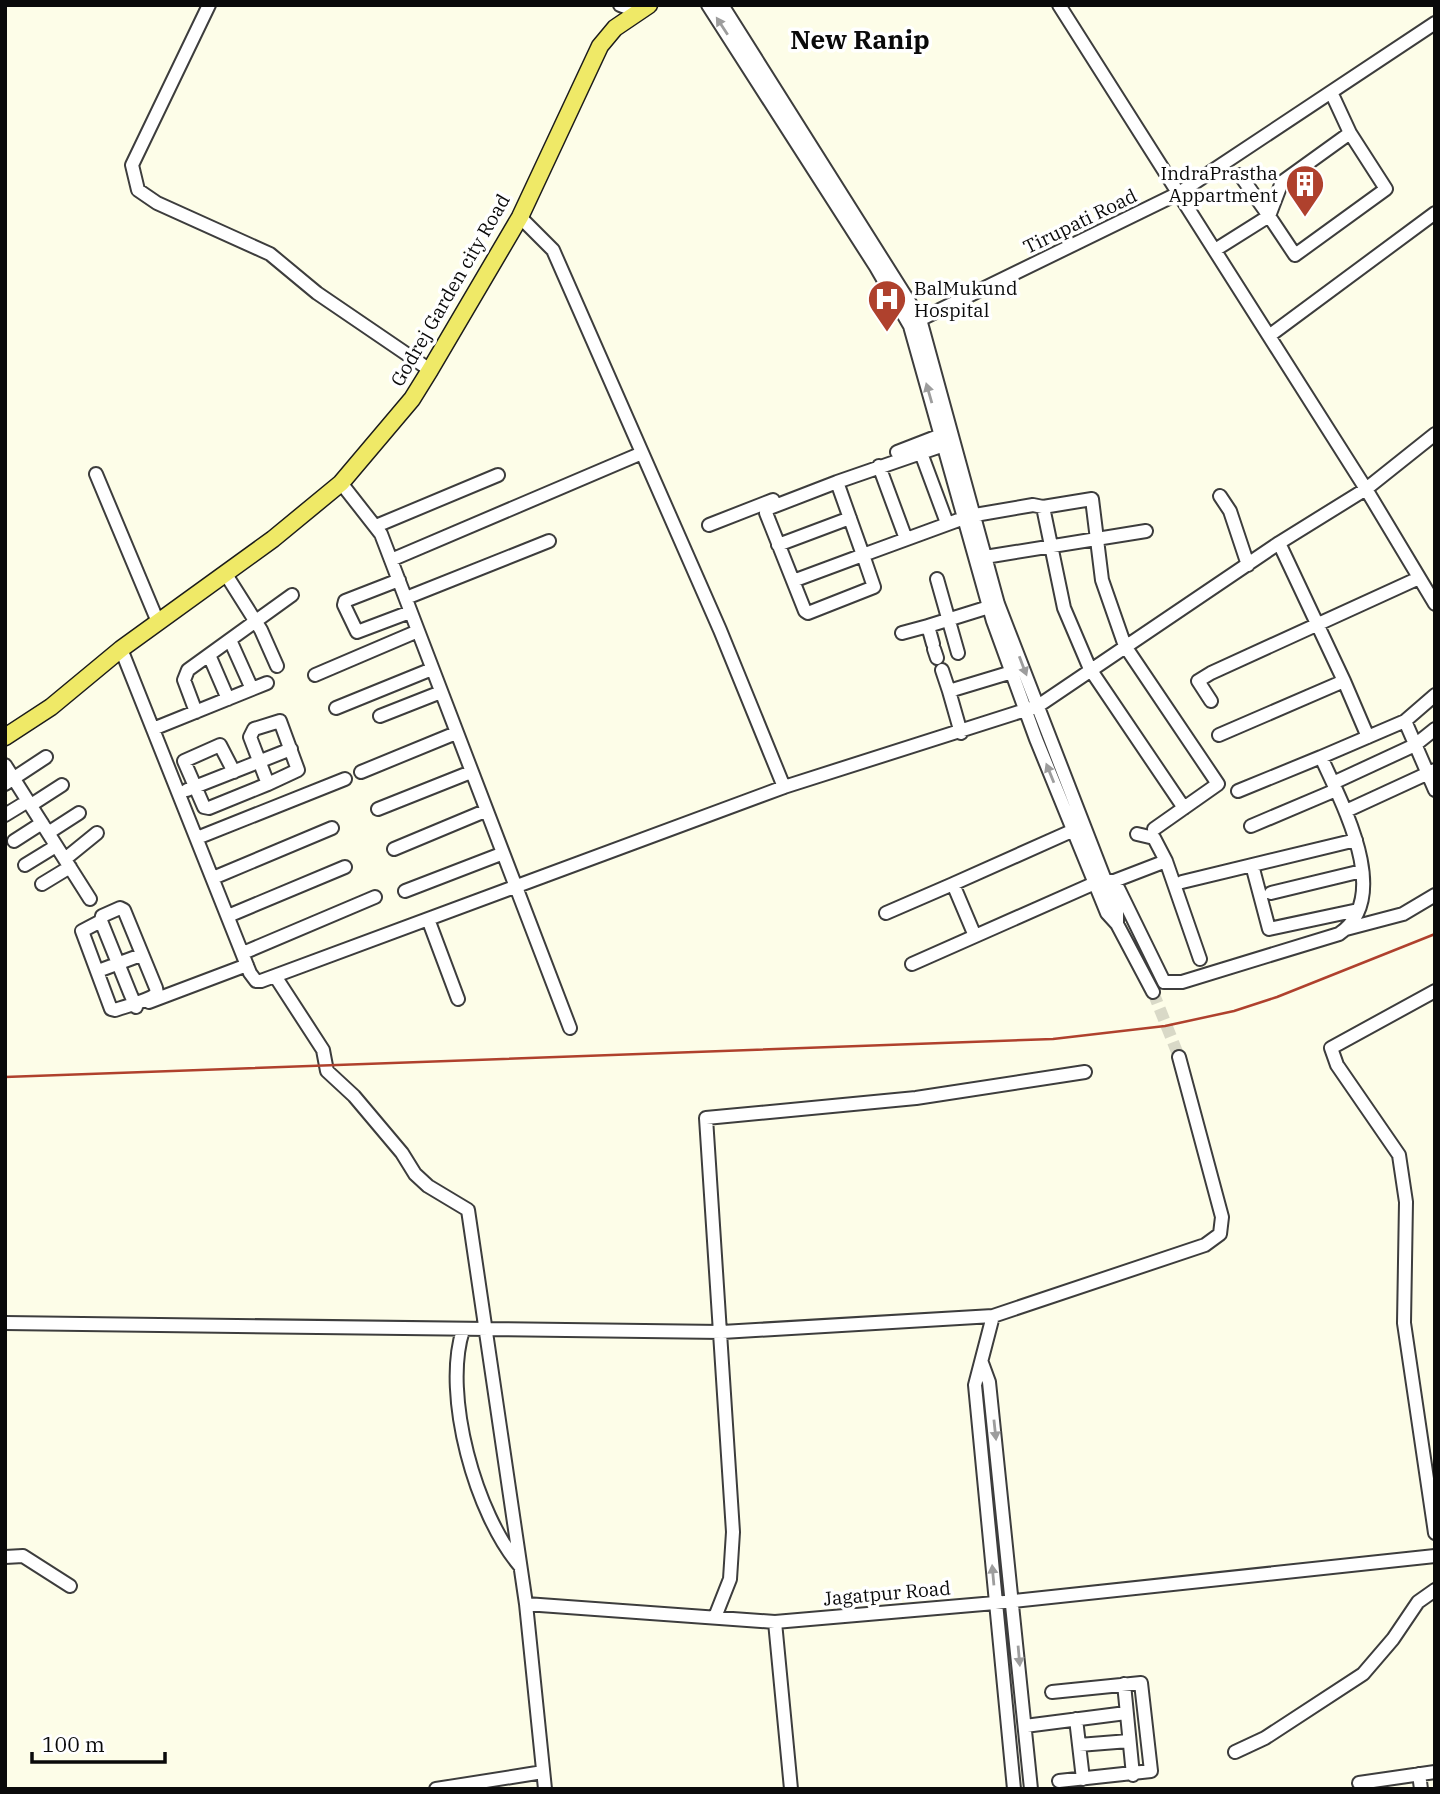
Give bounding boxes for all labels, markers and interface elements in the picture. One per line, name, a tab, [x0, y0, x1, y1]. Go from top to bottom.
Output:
one-way arrow	[716, 17, 729, 36]
district label: New Ranip	[790, 22, 930, 56]
place label: IndraPrastha Appartment	[1160, 161, 1278, 207]
building icon: IndraPrastha Appartment	[1284, 163, 1326, 218]
street label: Tirupati Road	[1019, 183, 1141, 259]
street label: Godrej Garden city Road	[385, 189, 515, 391]
place label: BalMukund Hospital	[914, 276, 1018, 322]
hospital icon: BalMukund Hospital	[866, 278, 908, 333]
one-way arrow	[923, 382, 934, 404]
one-way arrow	[1017, 656, 1028, 677]
one-way arrow	[1045, 762, 1056, 783]
one-way arrow	[989, 1419, 1000, 1441]
one-way arrow	[987, 1563, 998, 1585]
street label: Jagatpur Road	[822, 1575, 952, 1611]
one-way arrow	[1014, 1645, 1025, 1667]
scale bar	[32, 1720, 164, 1764]
text: 100 m	[42, 1730, 105, 1758]

